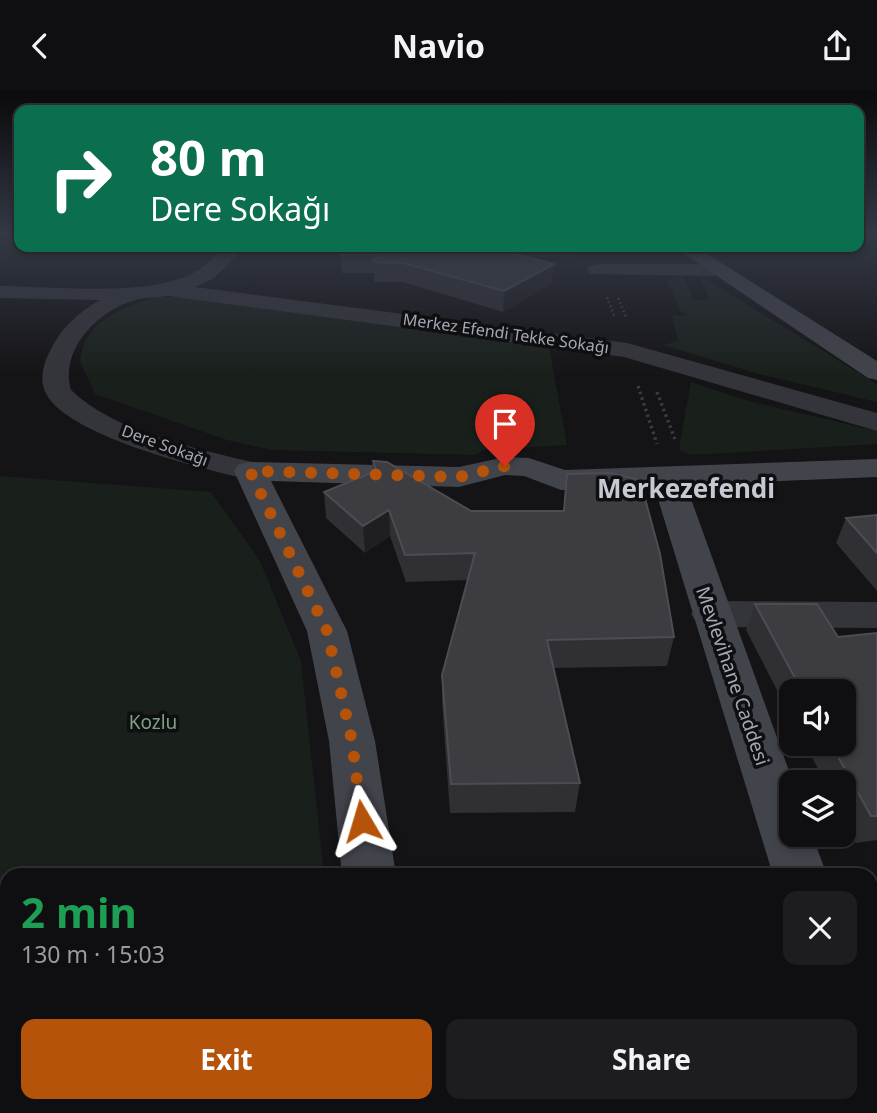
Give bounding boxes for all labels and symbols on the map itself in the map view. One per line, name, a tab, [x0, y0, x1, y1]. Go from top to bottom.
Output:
street label: Merkez Efendi Tekke Sokağı	[402, 308, 610, 358]
pin	[475, 394, 535, 466]
street label: Dere Sokağı	[119, 419, 211, 471]
district label: Merkezefendi	[597, 470, 775, 506]
street label: Mevlevihane Caddesi	[690, 583, 776, 769]
park label: Kozlu	[129, 709, 177, 735]
position arrow	[325, 784, 399, 858]

